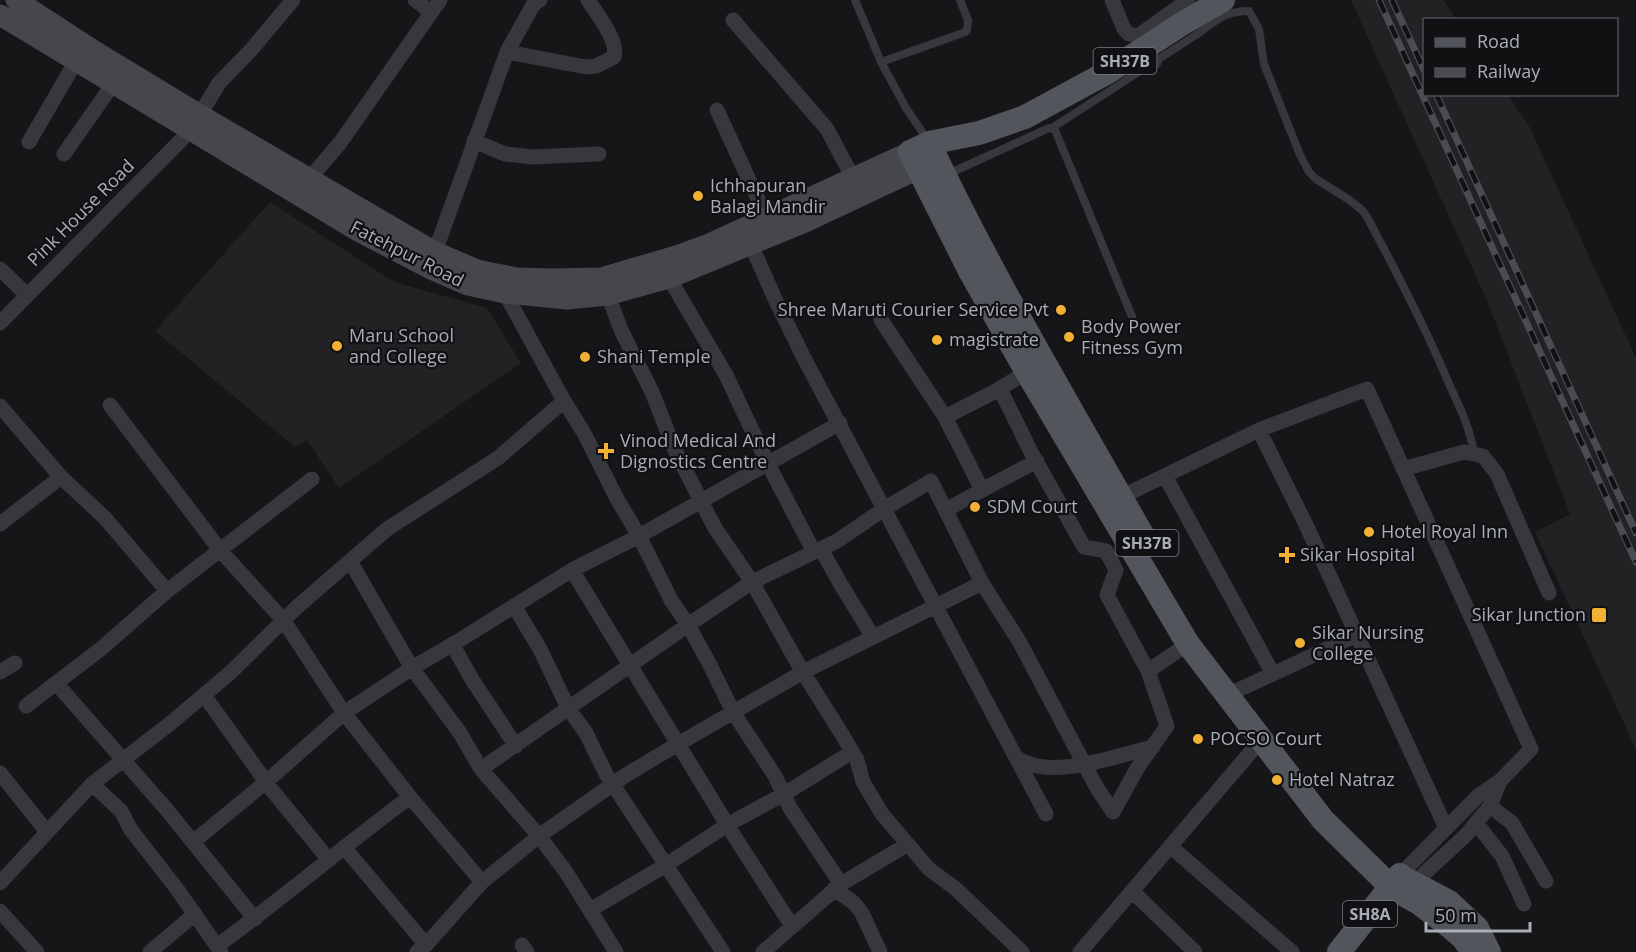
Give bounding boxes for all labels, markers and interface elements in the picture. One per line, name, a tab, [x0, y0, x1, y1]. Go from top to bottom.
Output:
legend	[1423, 18, 1618, 96]
text: Road	[1477, 29, 1520, 53]
road number: SH37B	[1094, 48, 1156, 74]
text: Railway	[1477, 59, 1541, 83]
street label: Pink House Road	[22, 154, 139, 271]
place label: Ichhapuran Balagi Mandir	[710, 173, 826, 218]
marker: Ichhapuran Balagi Mandir	[691, 189, 705, 203]
street label: Fatehpur Road	[347, 214, 468, 292]
place label: Shree Maruti Courier Service Pvt	[778, 297, 1049, 321]
marker: Shree Maruti Courier Service Pvt	[1054, 303, 1068, 317]
place label: Body Power Fitness Gym	[1081, 314, 1183, 359]
place label: Maru School and College	[349, 323, 454, 368]
place label: magistrate	[949, 327, 1039, 351]
marker: Body Power Fitness Gym	[1062, 330, 1076, 344]
marker: magistrate	[930, 333, 944, 347]
marker: Maru School and College	[330, 339, 344, 353]
place label: Shani Temple	[597, 344, 711, 368]
marker: Shani Temple	[578, 350, 592, 364]
place label: Vinod Medical And Dignostics Centre	[620, 428, 776, 473]
marker: Vinod Medical And Dignostics Centre	[597, 442, 615, 460]
place label: SDM Court	[987, 494, 1078, 518]
marker: SDM Court	[968, 500, 982, 514]
place label: Hotel Royal Inn	[1381, 519, 1508, 543]
marker: Hotel Royal Inn	[1362, 525, 1376, 539]
road number: SH37B	[1116, 530, 1178, 556]
place label: Sikar Hospital	[1300, 542, 1415, 566]
marker: Sikar Hospital	[1278, 546, 1296, 564]
place label: Sikar Junction	[1472, 602, 1586, 626]
marker: Sikar Junction	[1590, 606, 1608, 624]
place label: Sikar Nursing College	[1312, 620, 1424, 665]
marker: Sikar Nursing College	[1293, 636, 1307, 650]
place label: POCSO Court	[1210, 726, 1322, 750]
marker: POCSO Court	[1191, 732, 1205, 746]
place label: Hotel Natraz	[1289, 767, 1395, 791]
marker: Hotel Natraz	[1270, 773, 1284, 787]
scale bar	[1426, 895, 1530, 933]
road number: SH8A	[1343, 901, 1397, 927]
text: 50 m	[1435, 903, 1477, 927]

